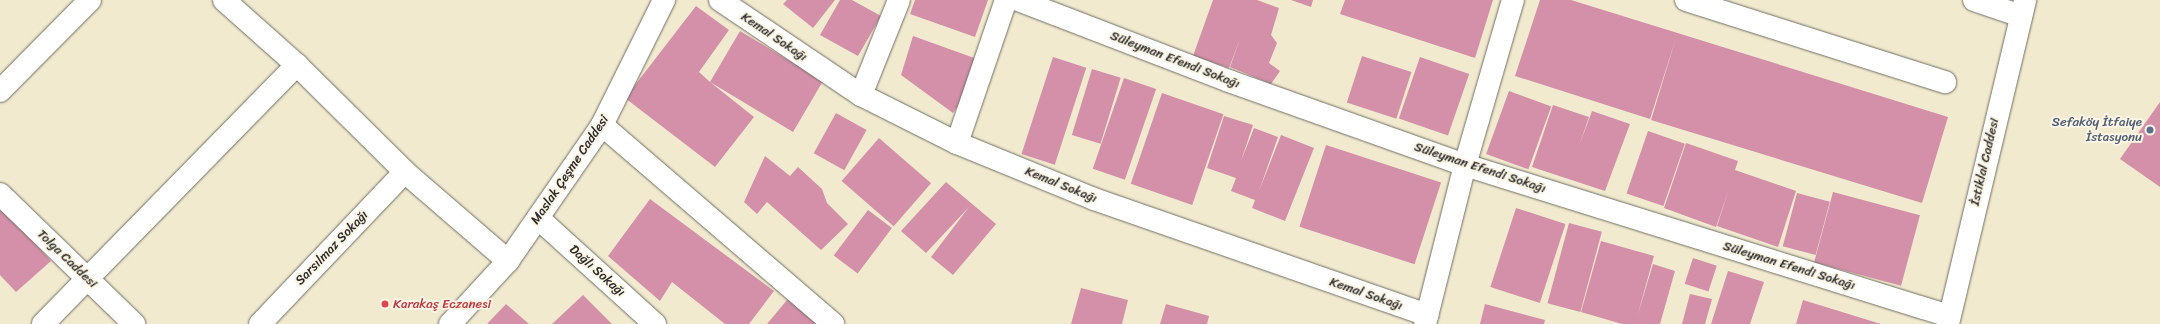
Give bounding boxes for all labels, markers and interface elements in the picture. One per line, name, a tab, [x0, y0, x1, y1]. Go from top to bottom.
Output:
street label: Kemal Sokağı	[738, 9, 810, 65]
street label: Süleyman Efendi Sokağı	[1108, 28, 1242, 92]
street label: Maslak Çeşme Caddesi	[528, 112, 612, 228]
place label: Sefaköy İtfaiye İstasyonu	[2052, 115, 2142, 146]
street label: İstiklal Caddesi	[1967, 117, 2003, 207]
marker: Sefaköy İtfaiye İstasyonu	[2145, 125, 2155, 135]
street label: Süleyman Efendi Sokağı	[1412, 139, 1548, 197]
street label: Kemal Sokağı	[1023, 163, 1099, 207]
street label: Sarsılmaz Sokağı	[292, 207, 372, 289]
street label: Tolga Caddesi	[34, 227, 100, 291]
street label: Süleyman Efendi Sokağı	[1721, 238, 1857, 294]
street label: Dağlı Sokağı	[566, 242, 628, 300]
street label: Kemal Sokağı	[1327, 274, 1405, 314]
place label: Karakaş Eczanesi	[393, 296, 492, 312]
marker: Karakaş Eczanesi	[380, 299, 390, 309]

